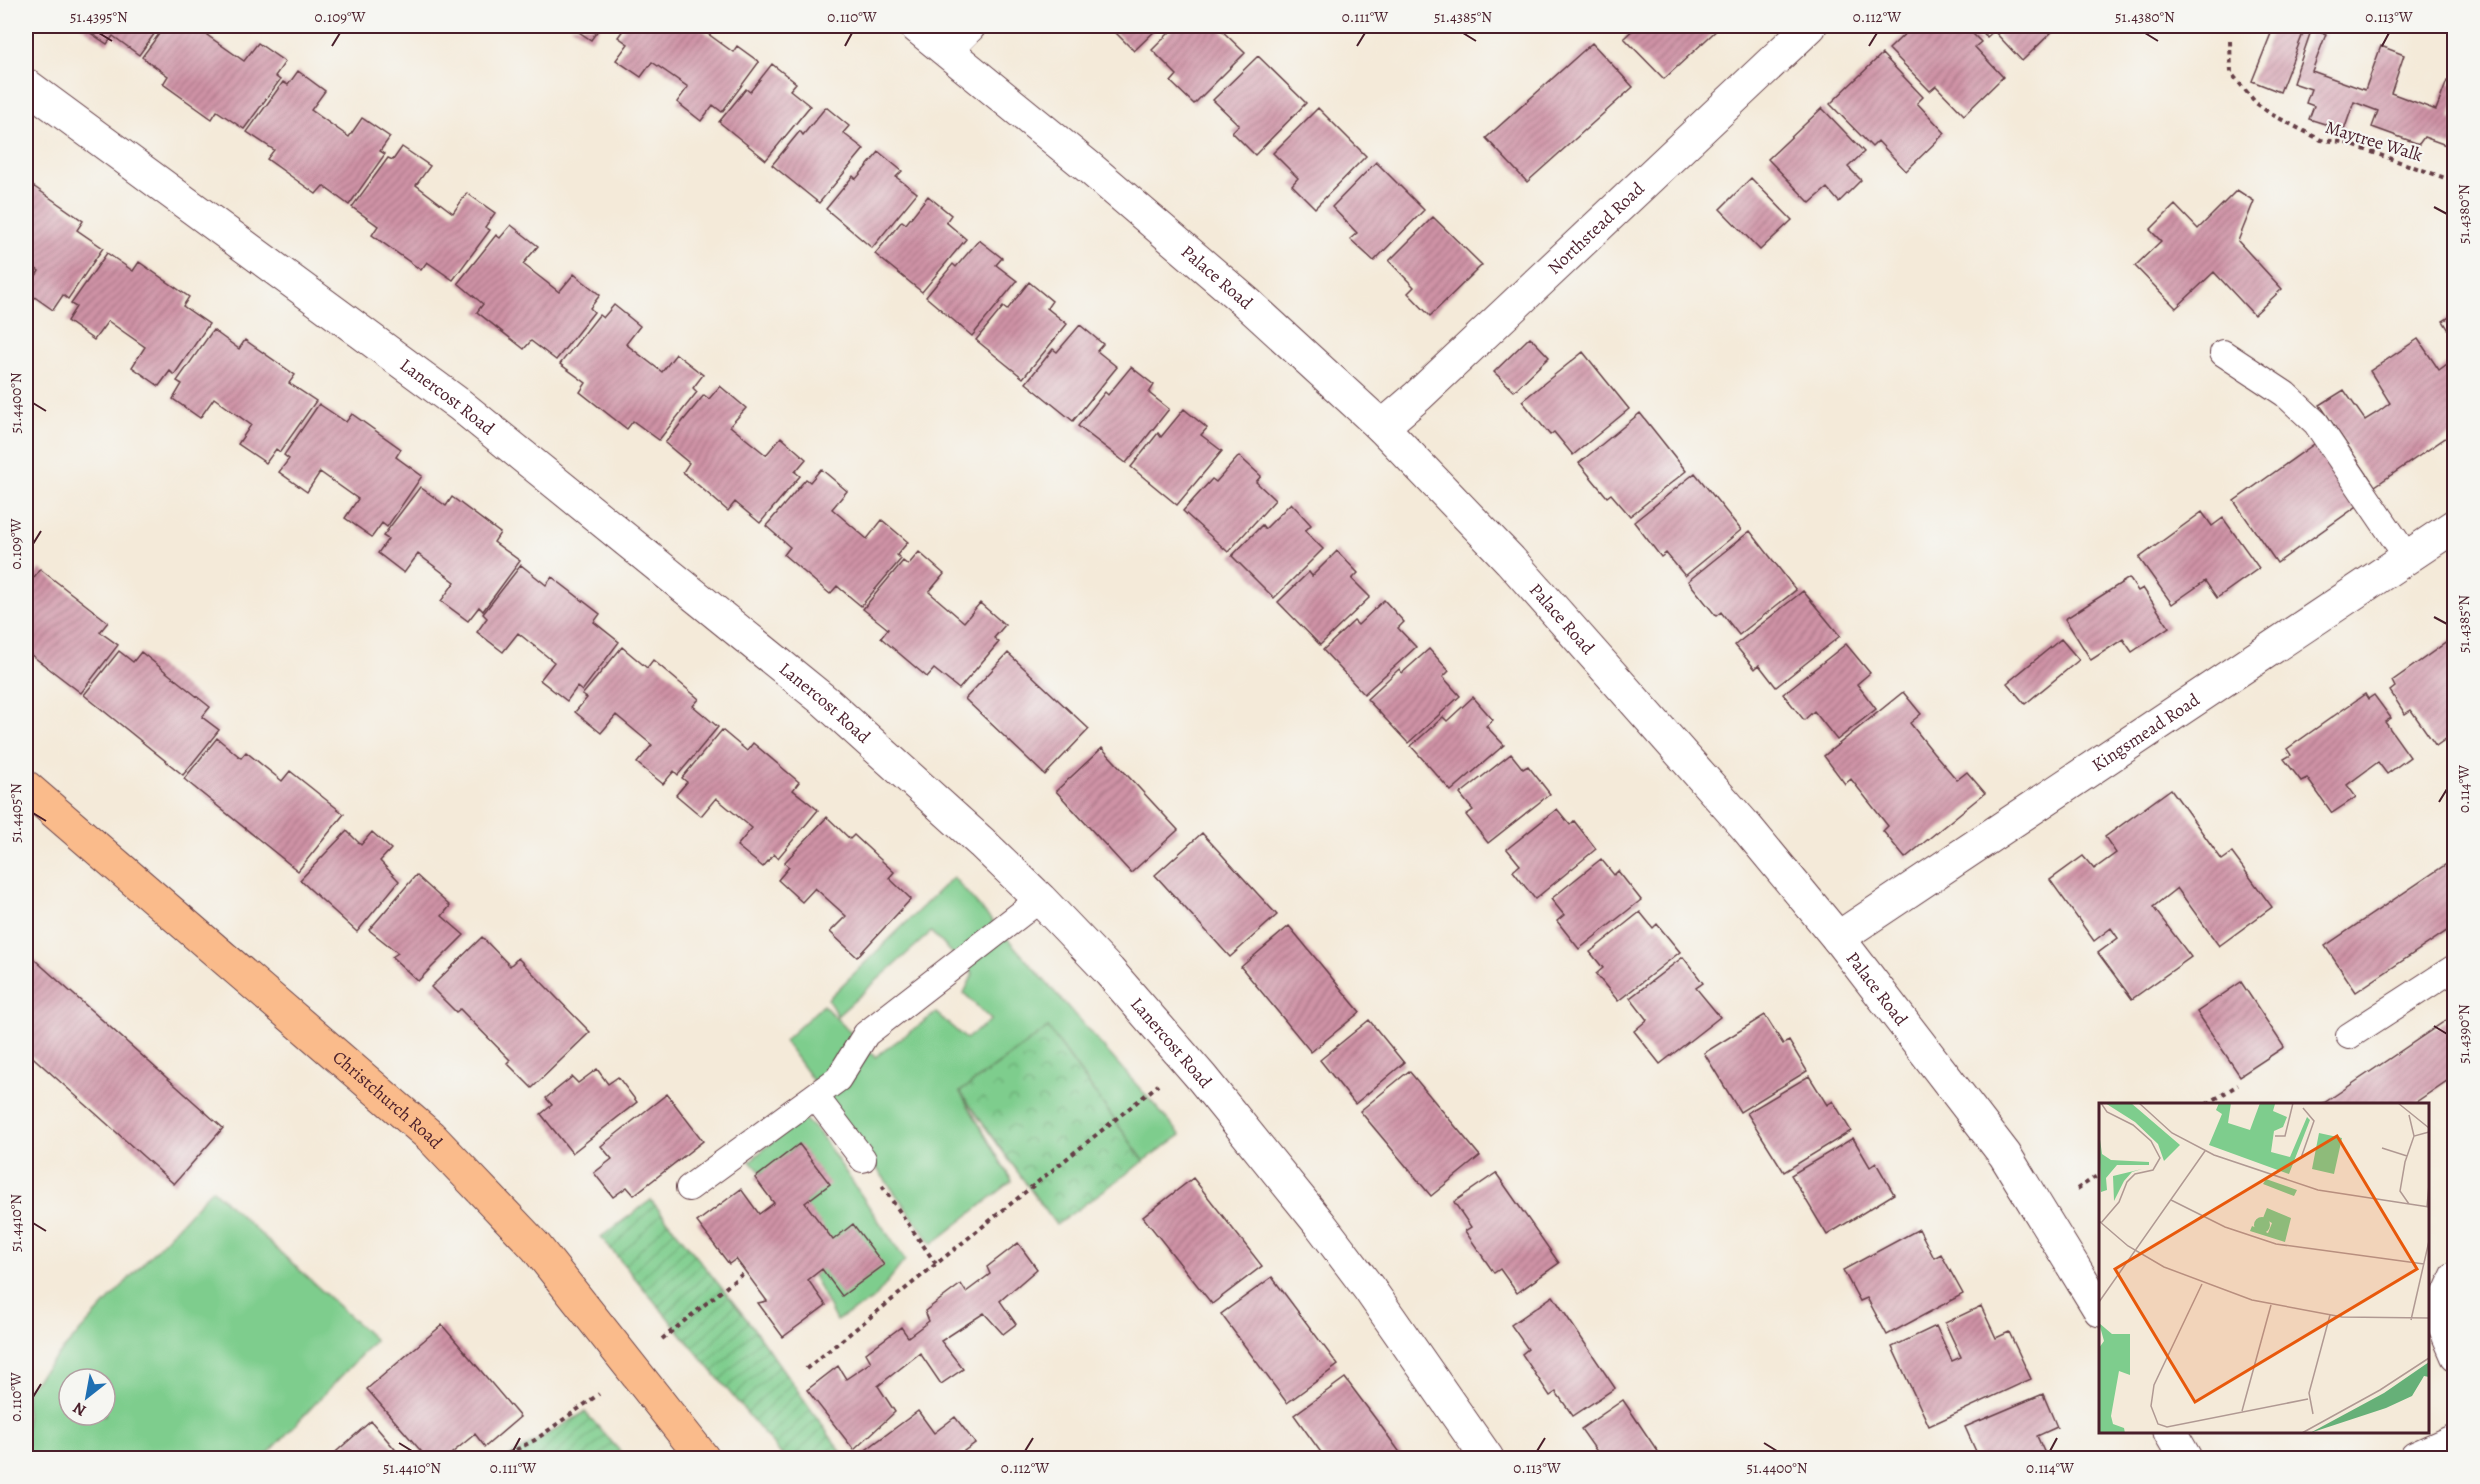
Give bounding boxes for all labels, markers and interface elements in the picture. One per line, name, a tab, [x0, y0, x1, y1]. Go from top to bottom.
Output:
text: 51.4395°N	[70, 7, 128, 27]
text: 0.109°W	[314, 7, 366, 27]
text: 0.110°W	[827, 7, 877, 27]
text: 0.111°W	[1342, 7, 1388, 27]
text: 51.4385°N	[1434, 7, 1492, 27]
text: 0.112°W	[1853, 7, 1901, 27]
text: 51.4380°N	[2115, 7, 2175, 27]
text: 0.113°W	[2365, 7, 2413, 27]
street label: Maytree Walk	[2322, 115, 2426, 167]
street label: Northstead Road	[1542, 177, 1650, 280]
text: 51.4380°N	[2454, 184, 2474, 244]
street label: Palace Road	[1176, 240, 1258, 315]
street label: Lanercost Road	[395, 353, 500, 440]
text: 51.4400°N	[6, 372, 26, 434]
text: 0.109°W	[6, 518, 26, 570]
street label: Palace Road	[1524, 578, 1600, 660]
text: 51.4385°N	[2454, 595, 2474, 653]
street label: Lanercost Road	[774, 657, 876, 749]
street label: Kingsmead Road	[2087, 687, 2204, 777]
text: 0.114°W	[2454, 765, 2474, 813]
text: 51.4405°N	[6, 783, 26, 843]
street label: Palace Road	[1841, 947, 1913, 1031]
street label: Lanercost Road	[1125, 992, 1217, 1093]
text: 51.4390°N	[2454, 1004, 2474, 1064]
street label: Christchurch Road	[328, 1045, 448, 1154]
inset map	[2099, 1103, 2429, 1433]
text: 51.4410°N	[6, 1194, 26, 1252]
north arrow	[57, 1367, 117, 1427]
text: 0.110°W	[6, 1372, 26, 1422]
text: N	[69, 1396, 90, 1421]
text: 51.4410°N	[383, 1458, 441, 1478]
text: 0.111°W	[490, 1458, 536, 1478]
text: 0.112°W	[1001, 1458, 1049, 1478]
text: 0.113°W	[1513, 1458, 1561, 1478]
text: 51.4400°N	[1746, 1458, 1808, 1478]
text: 0.114°W	[2026, 1458, 2074, 1478]

